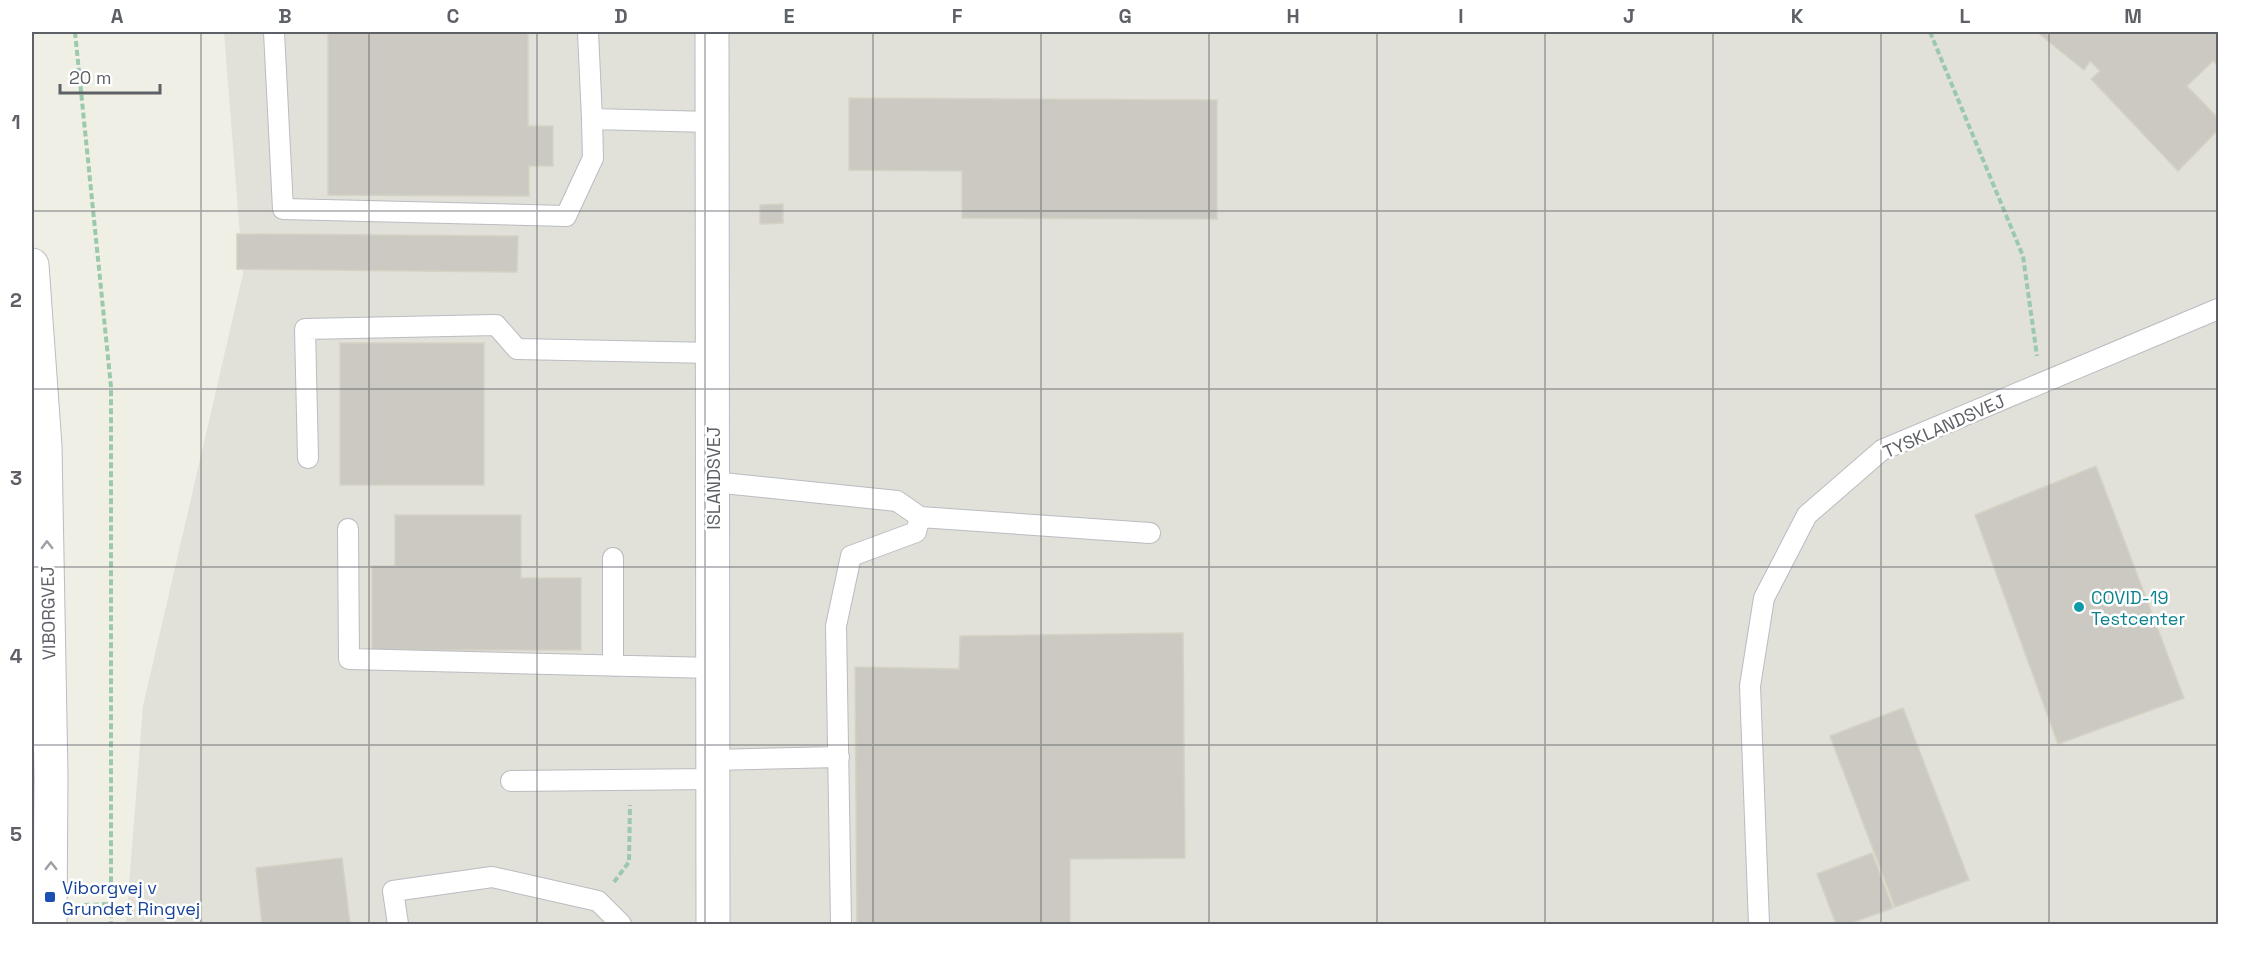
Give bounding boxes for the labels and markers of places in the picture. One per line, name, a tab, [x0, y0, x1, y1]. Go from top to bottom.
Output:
place label: COVID-19 Testcenter	[2091, 586, 2185, 630]
marker: COVID-19 Testcenter	[2072, 600, 2086, 614]
place label: Viborgvej v Grundet Ringvej	[62, 876, 200, 920]
marker: Viborgvej v Grundet Ringvej	[43, 890, 57, 904]

